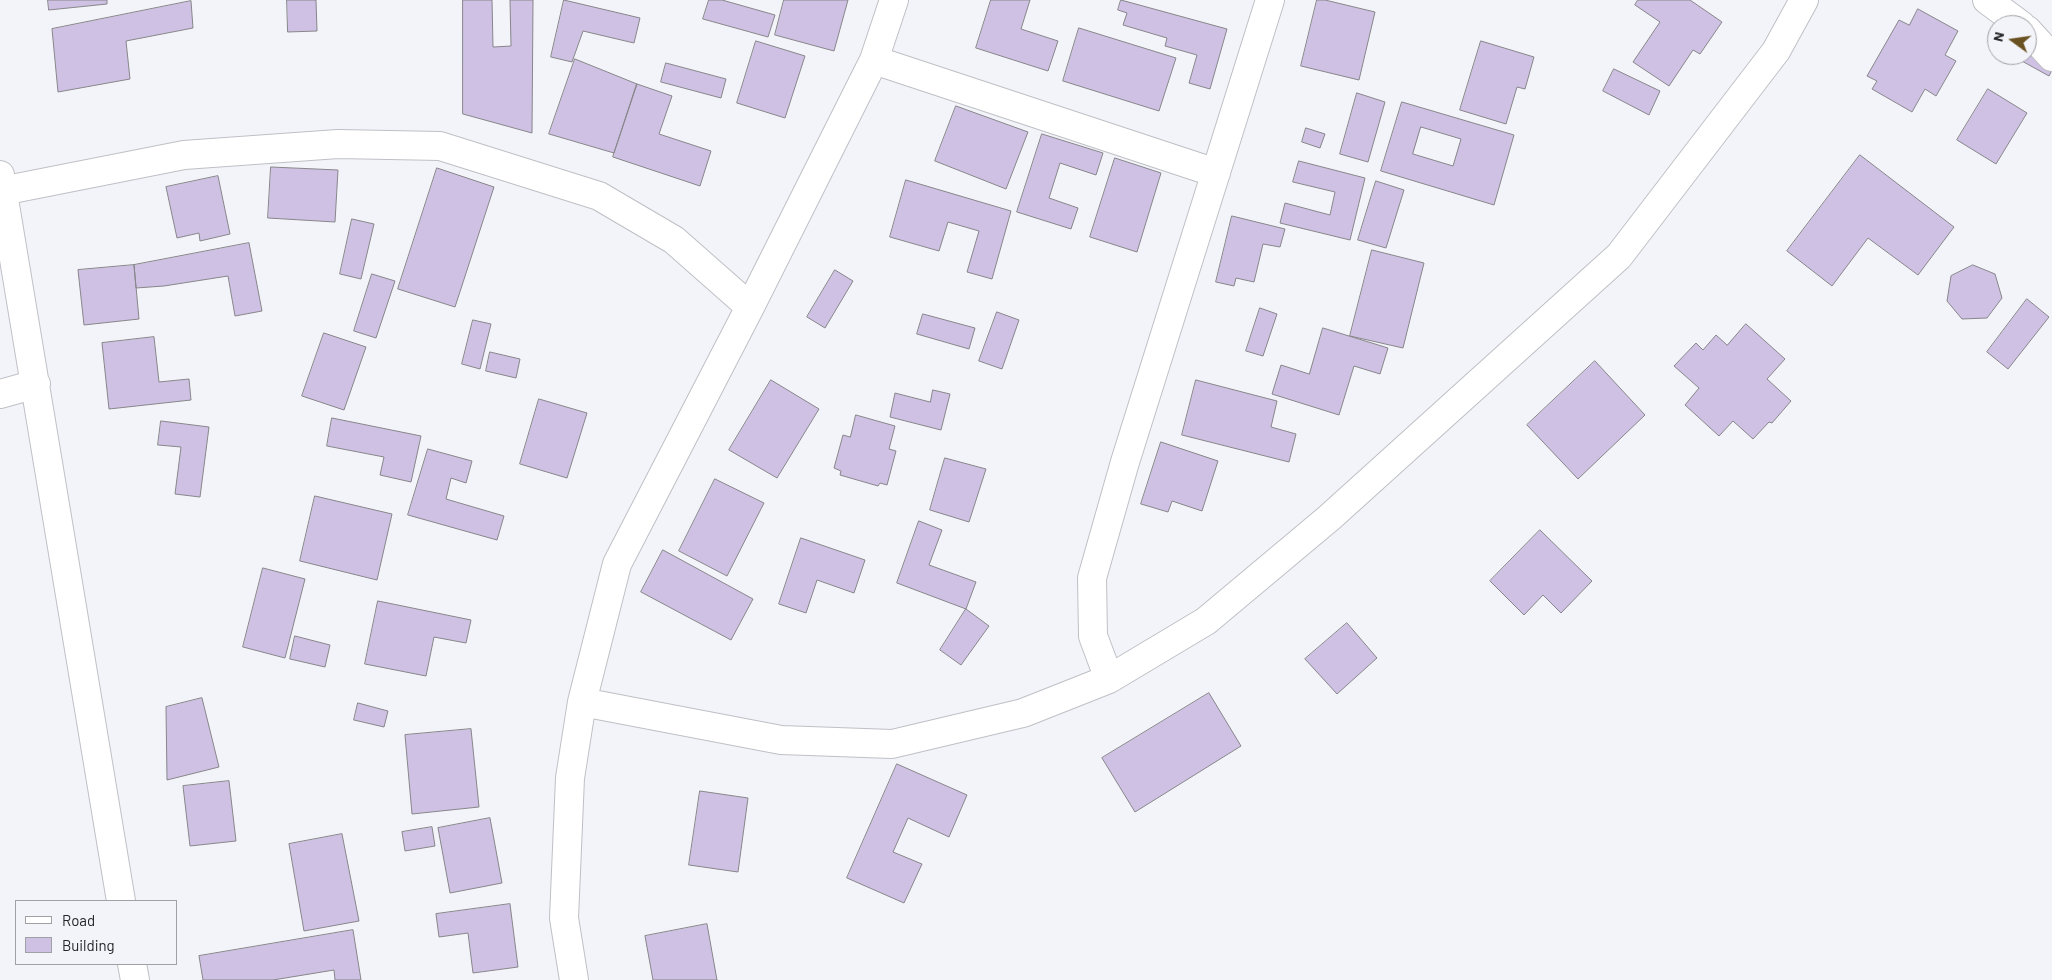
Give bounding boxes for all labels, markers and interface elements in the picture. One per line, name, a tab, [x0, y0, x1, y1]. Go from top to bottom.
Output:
north arrow	[1987, 15, 2037, 65]
text: N	[1989, 30, 2007, 43]
legend	[15, 900, 178, 965]
text: Road	[62, 911, 95, 929]
text: Building	[62, 936, 115, 954]

